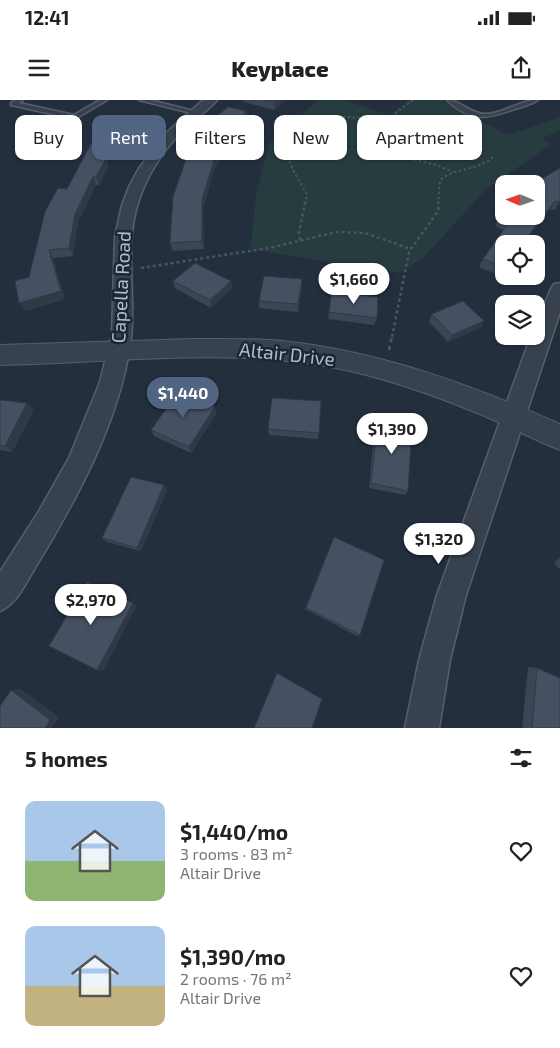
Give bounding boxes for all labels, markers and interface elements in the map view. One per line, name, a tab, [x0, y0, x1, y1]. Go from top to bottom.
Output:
text: 12:41	[25, 6, 69, 29]
icon: menu	[25, 54, 53, 82]
icon: share	[507, 54, 535, 82]
text: Keyplace	[231, 55, 329, 81]
chip: Buy	[15, 115, 82, 160]
chip: Rent	[92, 115, 166, 160]
chip: Filters	[176, 115, 264, 160]
chip: New	[274, 115, 347, 160]
chip: Apartment	[357, 115, 482, 160]
north arrow	[495, 175, 545, 225]
map controls	[495, 175, 545, 345]
street label: Capella Road	[106, 230, 135, 344]
button: locate	[495, 235, 545, 285]
pin: $1,660	[313, 262, 395, 305]
text: $1,660	[329, 269, 379, 288]
button: layers	[495, 295, 545, 345]
street label: Altair Drive	[238, 337, 336, 370]
pin: $1,440	[142, 376, 224, 419]
text: $1,440	[158, 383, 208, 402]
pin: $1,390	[351, 412, 433, 455]
text: $1,390	[368, 419, 416, 438]
pin: $1,320	[398, 522, 480, 565]
text: $1,320	[415, 529, 463, 548]
pin: $2,970	[50, 584, 132, 626]
text: $2,970	[66, 590, 116, 609]
icon: filters	[507, 744, 535, 772]
text: 5 homes	[25, 746, 108, 771]
text: $1,440/mo	[180, 819, 288, 844]
icon: home	[65, 821, 125, 881]
icon: heart	[507, 837, 535, 865]
text: 3 rooms · 83 m²	[180, 844, 293, 863]
text: Altair Drive	[180, 863, 261, 882]
text: $1,390/mo	[180, 944, 286, 969]
icon: home	[65, 946, 125, 1006]
icon: heart	[507, 962, 535, 990]
text: 2 rooms · 76 m²	[180, 969, 292, 988]
text: Altair Drive	[180, 988, 261, 1007]

